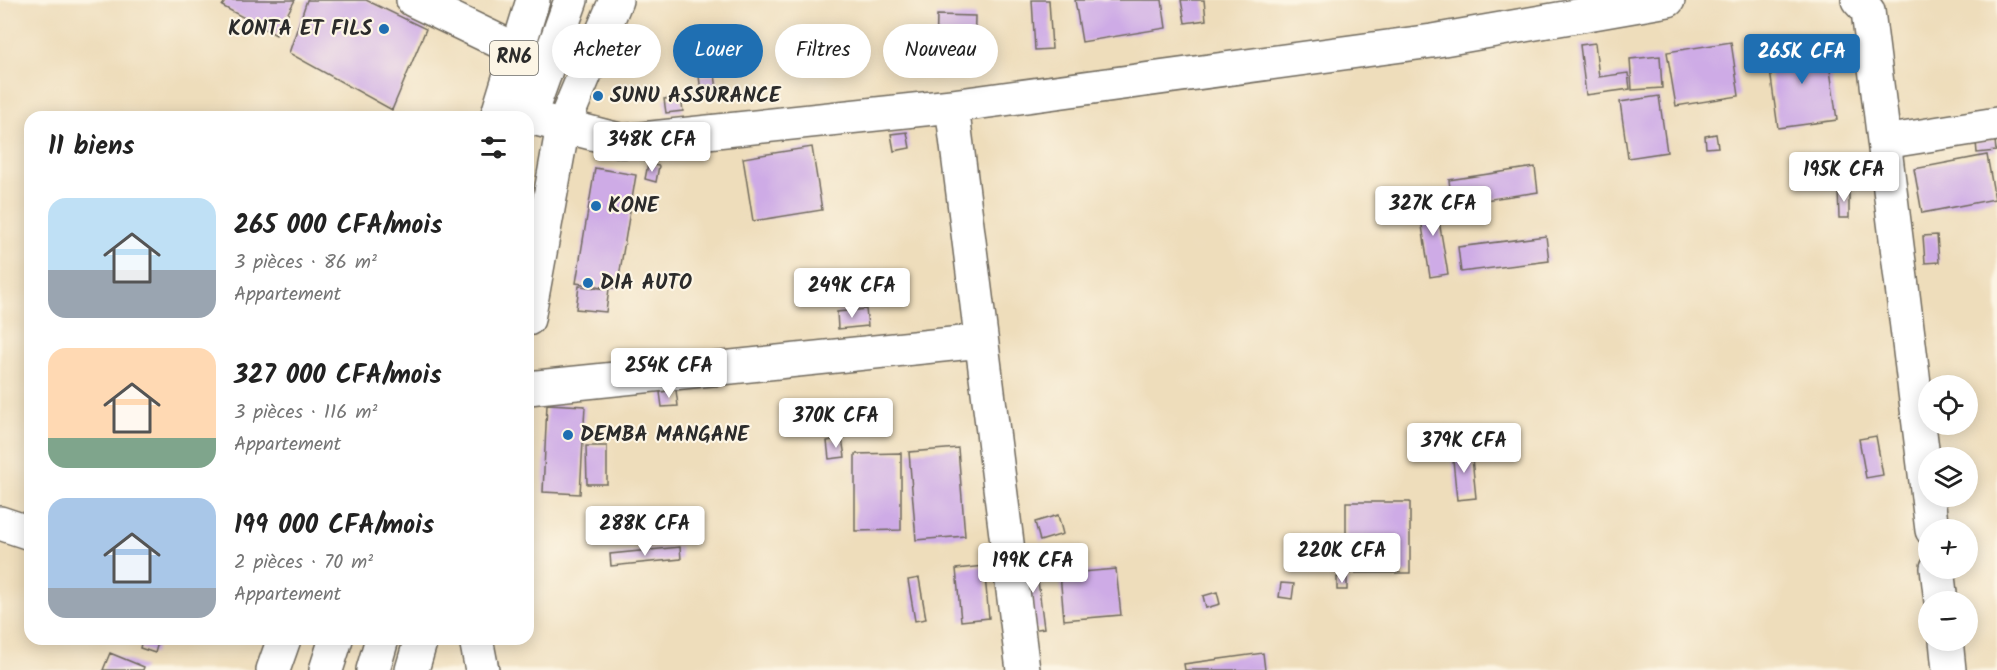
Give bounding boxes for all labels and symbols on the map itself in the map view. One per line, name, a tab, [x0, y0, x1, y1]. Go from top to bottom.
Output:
place label: KONTA ET FILS	[228, 13, 372, 46]
marker: KONTA ET FILS	[377, 22, 391, 36]
pin: 265K CFA	[1740, 34, 1864, 85]
road number: RN6	[490, 41, 538, 75]
place label: SUNU ASSURANCE	[610, 80, 782, 113]
marker: SUNU ASSURANCE	[591, 89, 605, 103]
pin: 348K CFA	[590, 122, 714, 173]
pin: 195K CFA	[1782, 152, 1906, 203]
pin: 327K CFA	[1371, 186, 1495, 237]
place label: KONE	[608, 190, 660, 223]
marker: KONE	[589, 199, 603, 213]
place label: DIA AUTO	[600, 267, 692, 300]
pin: 249K CFA	[790, 268, 914, 319]
marker: DIA AUTO	[581, 276, 595, 290]
pin: 254K CFA	[607, 348, 731, 399]
pin: 370K CFA	[774, 398, 898, 449]
place label: DEMBA MANGANE	[580, 419, 750, 452]
pin: 379K CFA	[1402, 423, 1526, 474]
marker: DEMBA MANGANE	[561, 428, 575, 442]
pin: 288K CFA	[583, 506, 707, 557]
pin: 220K CFA	[1280, 533, 1404, 584]
pin: 199K CFA	[971, 543, 1095, 594]

